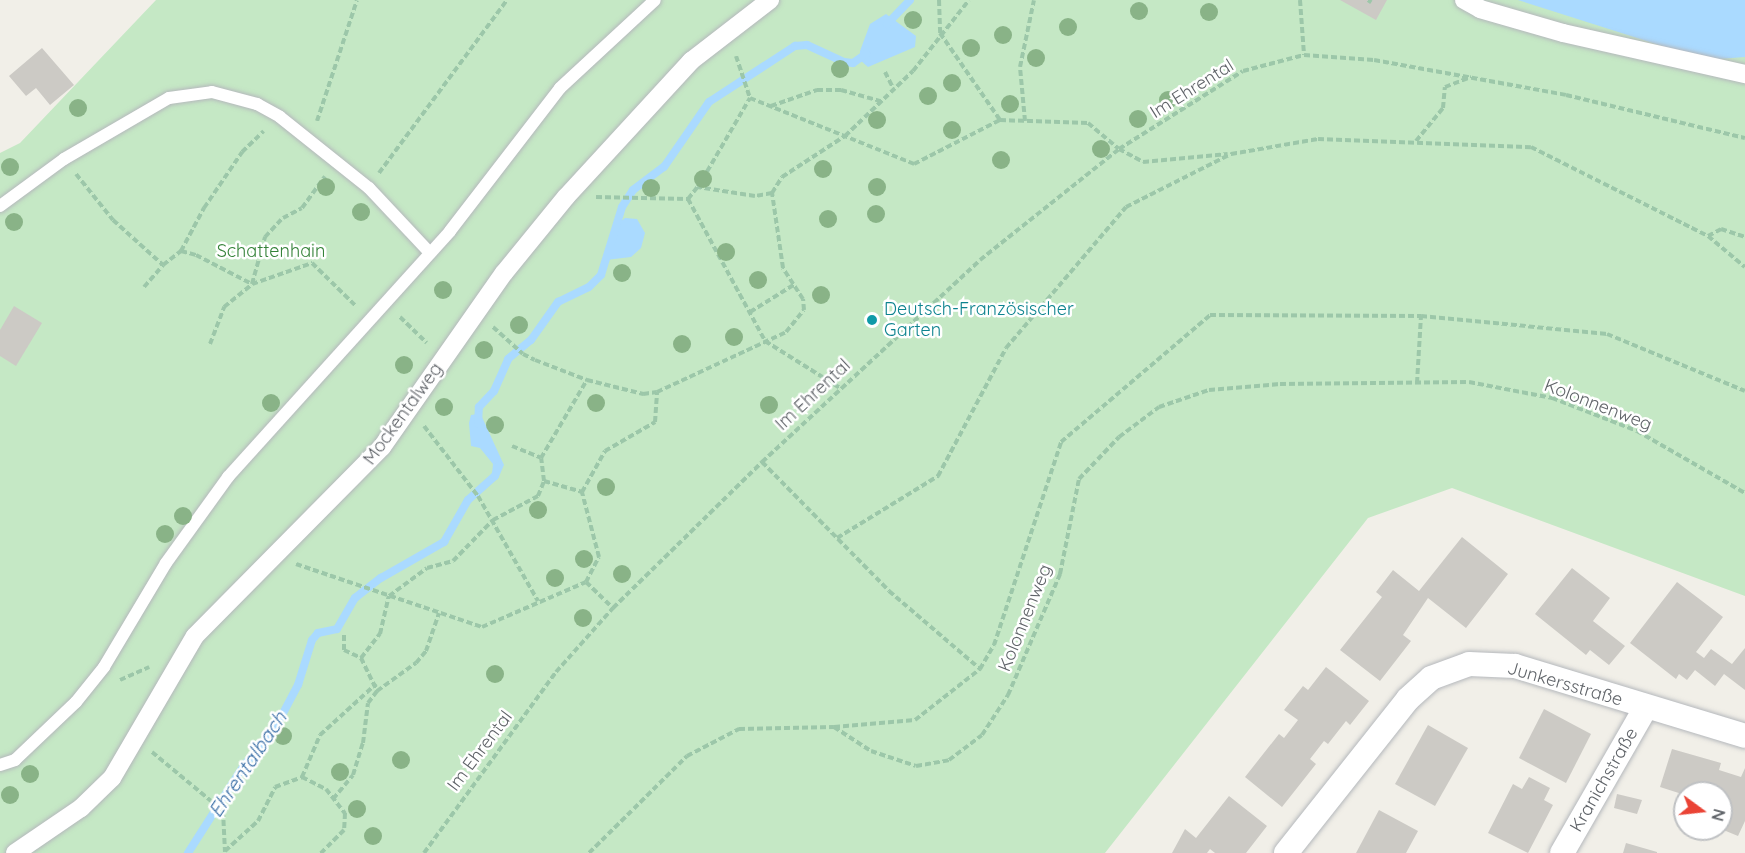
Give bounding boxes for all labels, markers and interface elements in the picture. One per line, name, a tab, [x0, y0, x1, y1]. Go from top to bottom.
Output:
street label: Im Ehrental	[1146, 55, 1238, 123]
park label: Schattenhain	[217, 240, 325, 262]
place label: Deutsch-Französischer Garten	[884, 299, 1074, 342]
marker: Deutsch-Französischer Garten	[865, 313, 879, 327]
street label: Im Ehrental	[771, 355, 855, 435]
street label: Mockentalweg	[359, 359, 447, 469]
street label: Kolonnenweg	[1541, 375, 1655, 435]
street label: Kolonnenweg	[994, 561, 1056, 675]
street label: Junkersstraße	[1505, 657, 1625, 711]
water label: Ehrentalbach	[203, 707, 291, 821]
street label: Im Ehrental	[443, 707, 517, 795]
street label: Kranichstraße	[1565, 724, 1643, 836]
north arrow	[1673, 781, 1733, 841]
text: N	[1707, 807, 1730, 823]

